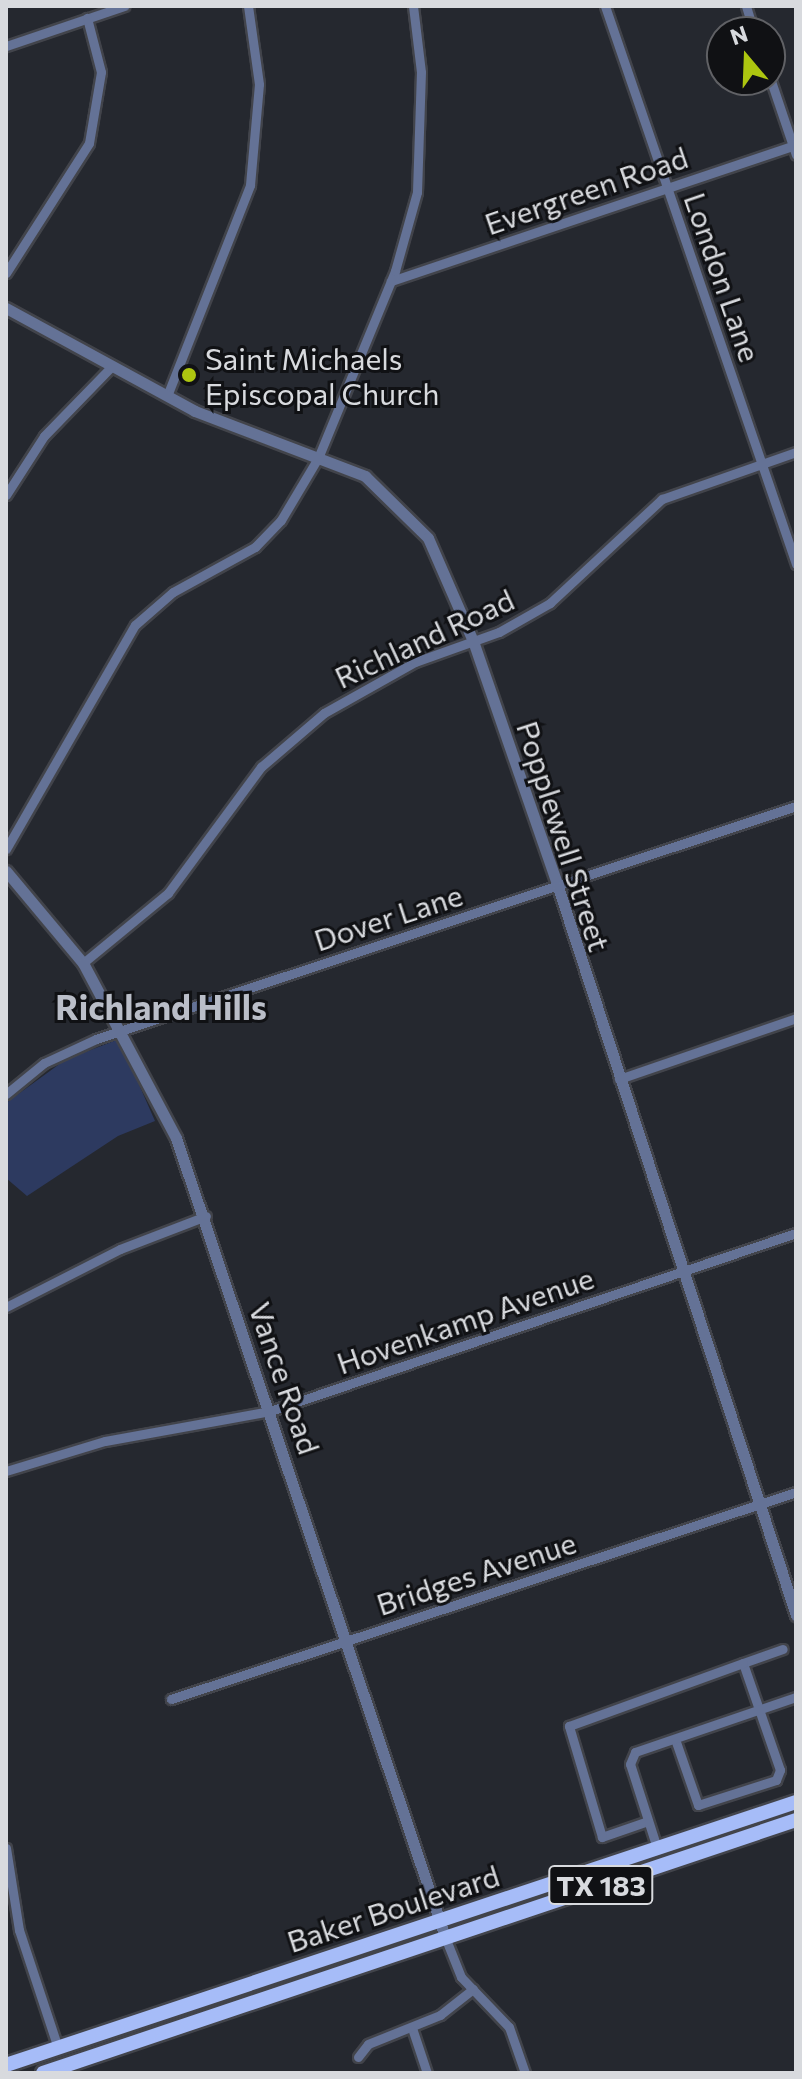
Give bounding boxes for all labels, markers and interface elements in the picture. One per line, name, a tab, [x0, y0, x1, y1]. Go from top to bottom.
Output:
north arrow	[706, 16, 786, 96]
text: N	[726, 19, 751, 50]
street label: Evergreen Road	[480, 138, 692, 242]
street label: London Lane	[677, 188, 769, 366]
place label: Saint Michaels Episcopal Church	[205, 340, 439, 410]
marker: Saint Michaels Episcopal Church	[180, 366, 198, 384]
street label: Richland Road	[329, 581, 519, 695]
street label: Popplewell Street	[510, 716, 618, 956]
street label: Dover Lane	[309, 876, 467, 958]
district label: Richland Hills	[55, 987, 267, 1027]
street label: Hovenkamp Avenue	[332, 1259, 598, 1381]
street label: Vance Road	[242, 1297, 328, 1459]
street label: Bridges Avenue	[372, 1524, 580, 1622]
street label: Baker Boulevard	[282, 1857, 504, 1959]
road number: TX 183	[547, 1861, 655, 1909]

